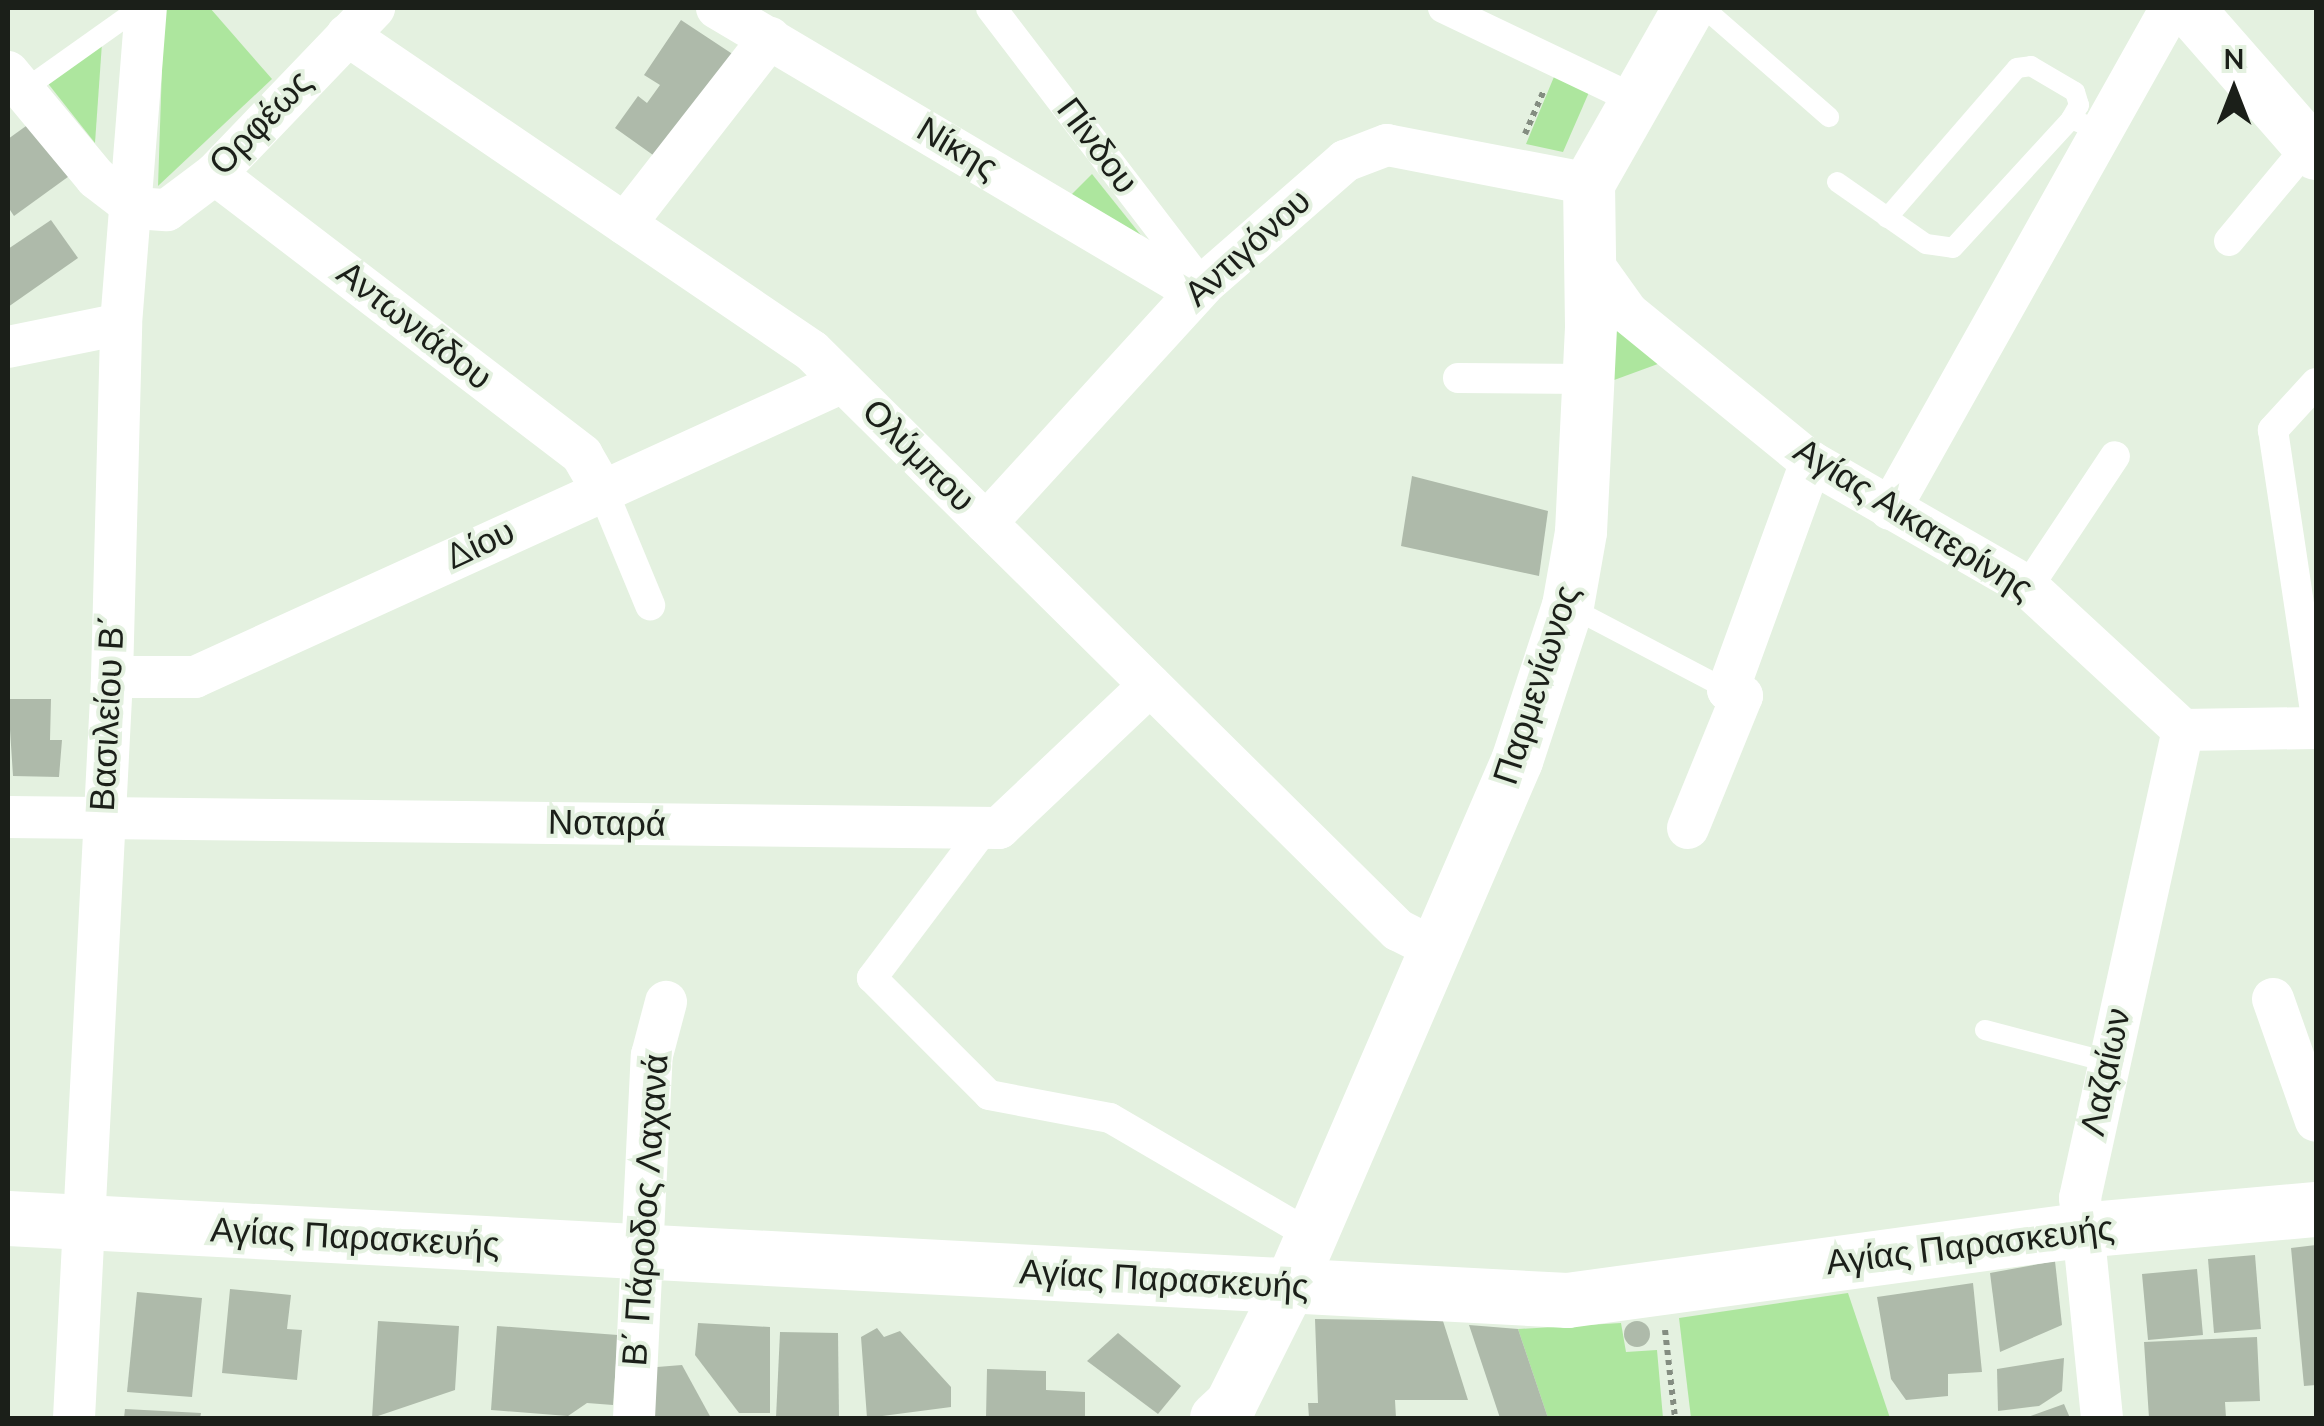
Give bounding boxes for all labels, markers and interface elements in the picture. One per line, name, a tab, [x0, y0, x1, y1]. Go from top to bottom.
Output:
north arrow	[2184, 40, 2284, 140]
text: N	[2224, 41, 2244, 79]
street label: Ορφέως	[201, 62, 321, 184]
street label: Πίνδου	[1048, 90, 1146, 202]
street label: Νίκης	[909, 109, 1005, 189]
street label: Αντιγόνου	[1176, 181, 1320, 315]
street label: Αντωνιάδου	[328, 253, 500, 399]
street label: Ολύμπου	[853, 391, 983, 521]
street label: Αγίας Αικατερίνης	[1786, 430, 2040, 610]
street label: Δίου	[439, 511, 521, 579]
street label: Παρμενίωνος	[1485, 580, 1589, 790]
street label: Βασιλείου Β΄	[82, 614, 134, 812]
street label: Νοταρά	[548, 802, 666, 846]
street label: Λαζαίων	[2072, 1004, 2140, 1140]
street label: Β΄ Πάροδος Λαχανά	[614, 1053, 678, 1367]
street label: Αγίας Παρασκευής	[1824, 1207, 2116, 1285]
street label: Αγίας Παρασκευής	[209, 1209, 501, 1267]
street label: Αγίας Παρασκευής	[1018, 1251, 1310, 1309]

